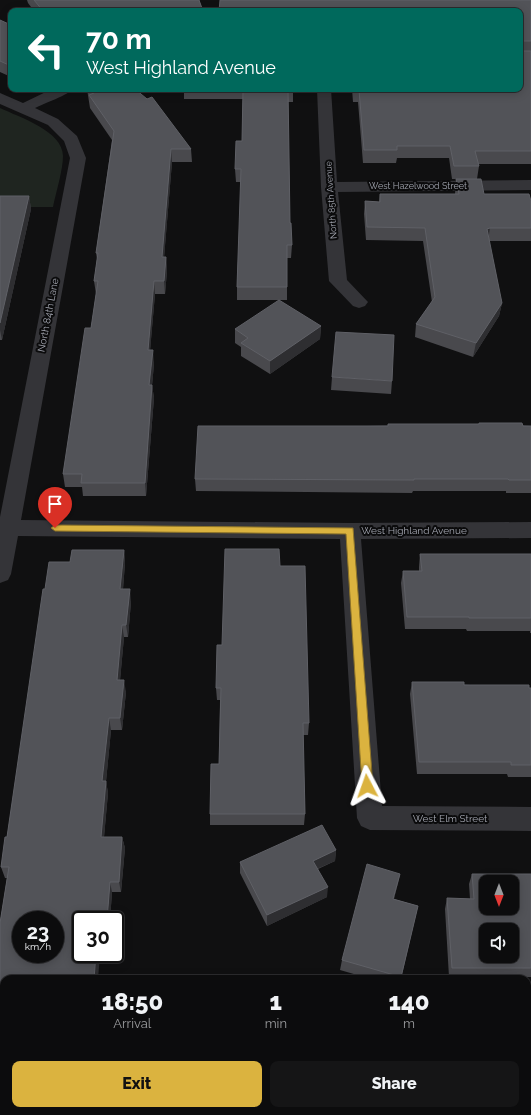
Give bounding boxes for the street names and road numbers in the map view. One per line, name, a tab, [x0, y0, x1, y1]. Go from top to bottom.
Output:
street label: North 85th Avenue	[323, 160, 339, 239]
street label: West Hazelwood Street	[369, 181, 467, 191]
street label: North 84th Lane	[35, 277, 61, 353]
street label: West Highland Avenue	[361, 525, 467, 536]
street label: West Elm Street	[413, 813, 488, 824]

